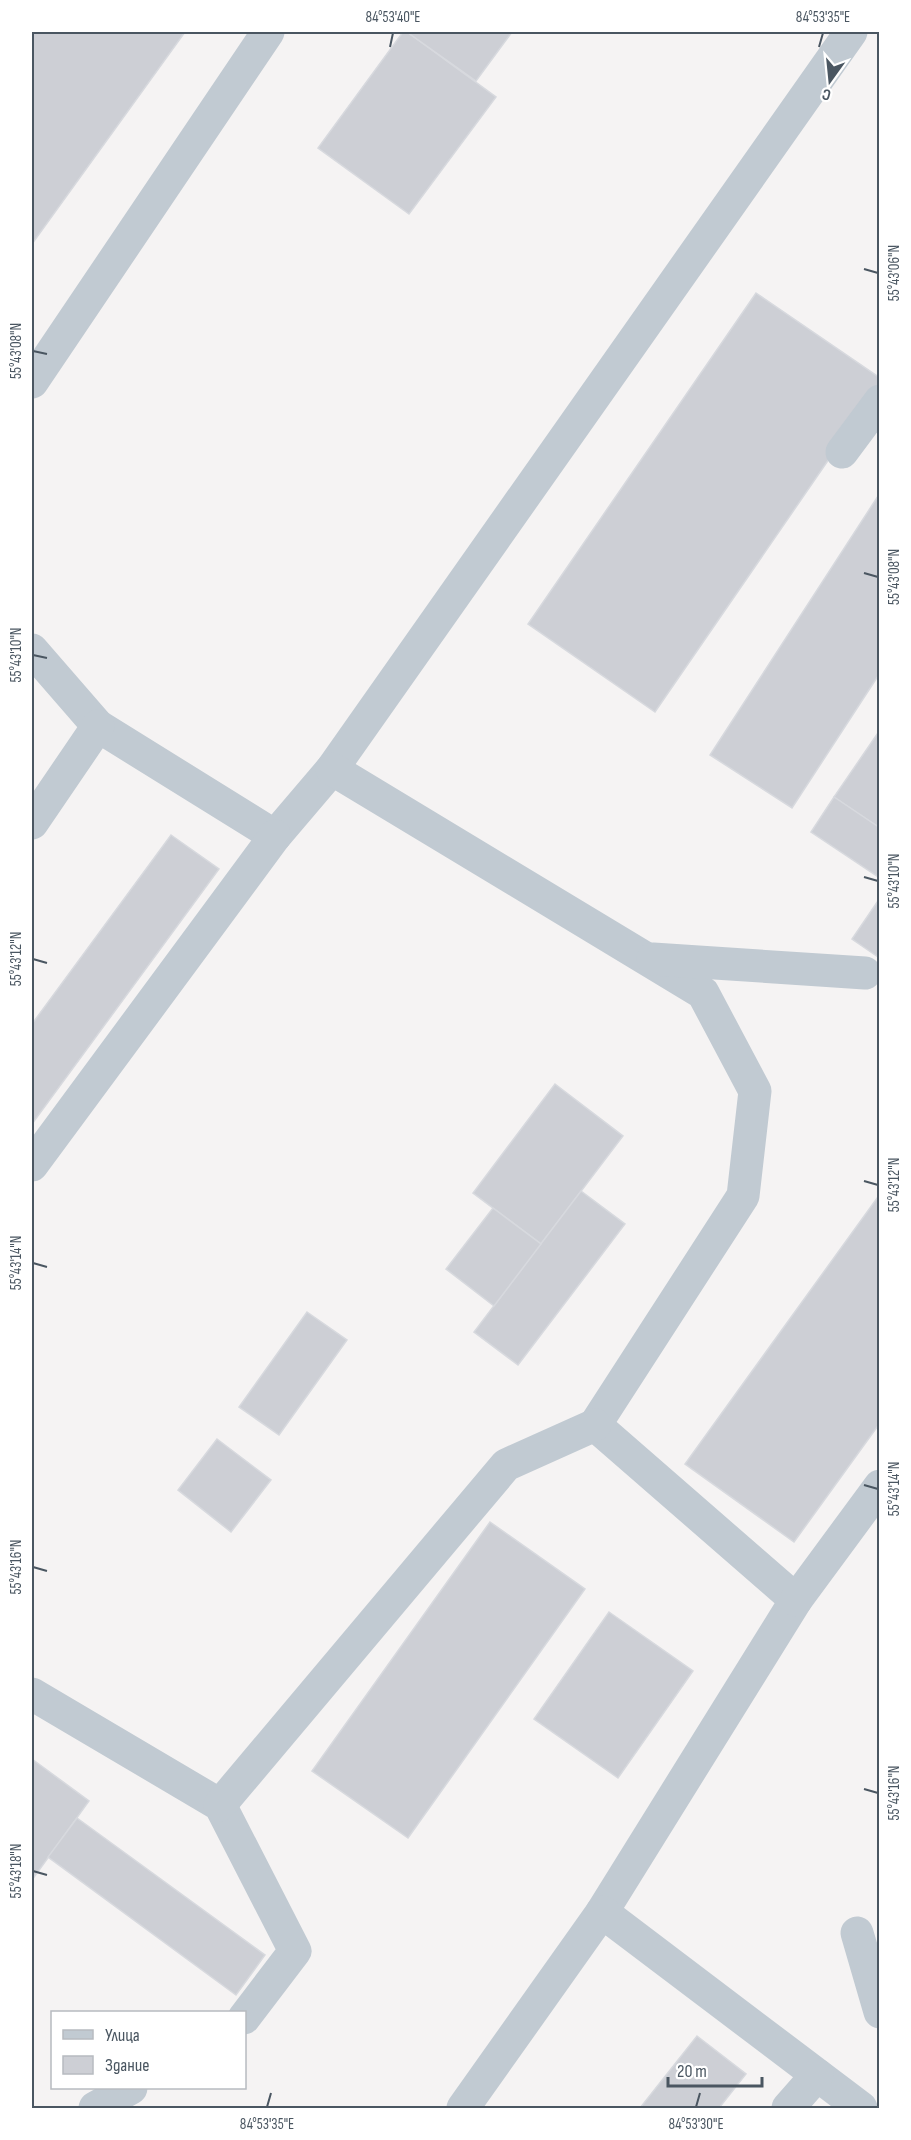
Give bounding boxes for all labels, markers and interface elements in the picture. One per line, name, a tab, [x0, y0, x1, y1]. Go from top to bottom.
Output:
text: 84°53'40"E	[365, 8, 421, 27]
text: 84°53'35"E	[796, 8, 850, 27]
north arrow	[800, 51, 860, 111]
text: С	[820, 84, 833, 104]
text: 55°43'06"N	[885, 245, 904, 301]
text: 55°43'08"N	[7, 323, 26, 379]
text: 55°43'08"N	[885, 549, 904, 605]
text: 55°43'10"N	[7, 628, 26, 683]
text: 55°43'10"N	[885, 854, 904, 909]
text: 55°43'12"N	[7, 932, 26, 986]
text: 55°43'12"N	[885, 1158, 904, 1212]
text: 55°43'14"N	[7, 1236, 26, 1290]
text: 55°43'14"N	[885, 1462, 904, 1516]
text: 55°43'16"N	[7, 1540, 26, 1594]
text: 55°43'16"N	[885, 1766, 904, 1820]
text: 55°43'18"N	[7, 1844, 26, 1898]
legend	[51, 2011, 246, 2089]
text: Улица	[105, 2025, 140, 2046]
scale bar	[668, 2050, 762, 2088]
text: Здание	[105, 2055, 150, 2076]
text: 20 m	[677, 2061, 707, 2082]
text: 84°53'35"E	[240, 2115, 294, 2134]
text: 84°53'30"E	[668, 2115, 724, 2134]

